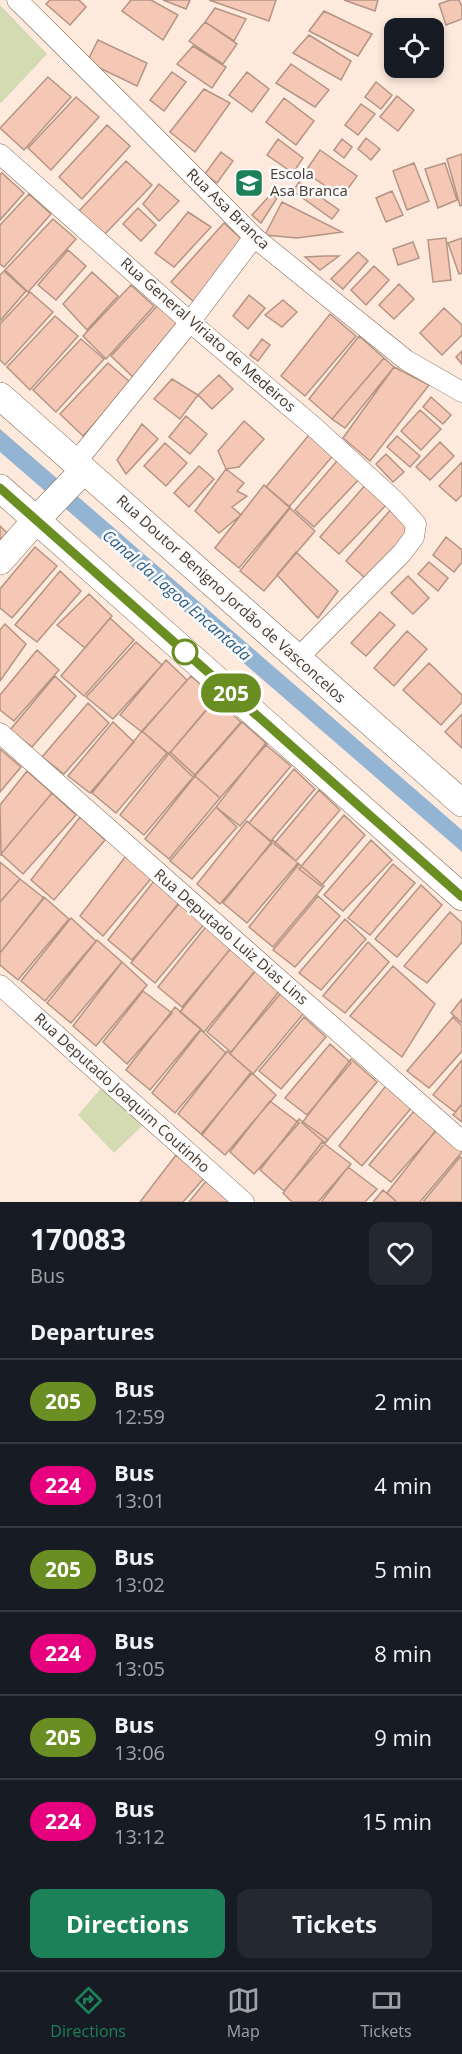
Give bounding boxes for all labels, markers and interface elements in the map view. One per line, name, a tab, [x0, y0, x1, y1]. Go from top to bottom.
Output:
map controls	[384, 18, 444, 78]
button: locate	[384, 18, 444, 78]
street label: Rua Asa Branca	[183, 163, 275, 253]
place label: Escola Asa Branca	[270, 163, 348, 200]
school or university icon: Escola Asa Branca	[233, 167, 265, 199]
street label: Rua General Viriato de Medeiros	[117, 253, 301, 416]
street label: Rua Doutor Benigno Jordão de Vasconcelos	[113, 490, 351, 707]
water label: Canal da Lagoa Encantada	[98, 524, 256, 666]
unlabelled marker	[172, 639, 198, 665]
line badge: 205	[196, 674, 266, 712]
text: 205	[213, 679, 249, 707]
street label: Rua Deputado Luiz Dias Lins	[150, 864, 313, 1009]
street label: Rua Deputado Joaquim Coutinho	[31, 1008, 215, 1177]
text: 170083	[30, 1220, 126, 1258]
button: heart	[369, 1222, 432, 1285]
text: Bus	[30, 1262, 65, 1289]
text: Departures	[30, 1316, 154, 1346]
text: Bus	[114, 1373, 154, 1403]
text: 2 min	[374, 1386, 432, 1416]
text: 205	[45, 1387, 81, 1415]
text: 12:59	[114, 1403, 165, 1430]
text: Bus	[114, 1457, 154, 1487]
text: 4 min	[374, 1470, 432, 1500]
text: 224	[45, 1471, 81, 1499]
text: 13:01	[114, 1487, 165, 1514]
text: Bus	[114, 1541, 154, 1571]
text: 5 min	[374, 1554, 432, 1584]
text: 205	[45, 1555, 81, 1583]
text: 13:02	[114, 1571, 165, 1598]
text: Bus	[114, 1625, 154, 1655]
text: 8 min	[374, 1638, 432, 1668]
text: 224	[45, 1639, 81, 1667]
text: 13:05	[114, 1655, 165, 1682]
text: Bus	[114, 1709, 154, 1739]
text: 9 min	[374, 1722, 432, 1752]
text: 205	[45, 1723, 81, 1751]
text: 13:06	[114, 1739, 165, 1766]
text: Bus	[114, 1793, 154, 1823]
text: 15 min	[362, 1806, 432, 1836]
text: 224	[45, 1807, 81, 1835]
text: 13:12	[114, 1823, 165, 1850]
button: Directions	[30, 1889, 225, 1958]
button: Tickets	[237, 1889, 432, 1958]
tab: Directions	[50, 1984, 126, 2042]
tab: Map	[227, 1984, 260, 2042]
tab: Tickets	[360, 1984, 412, 2042]

